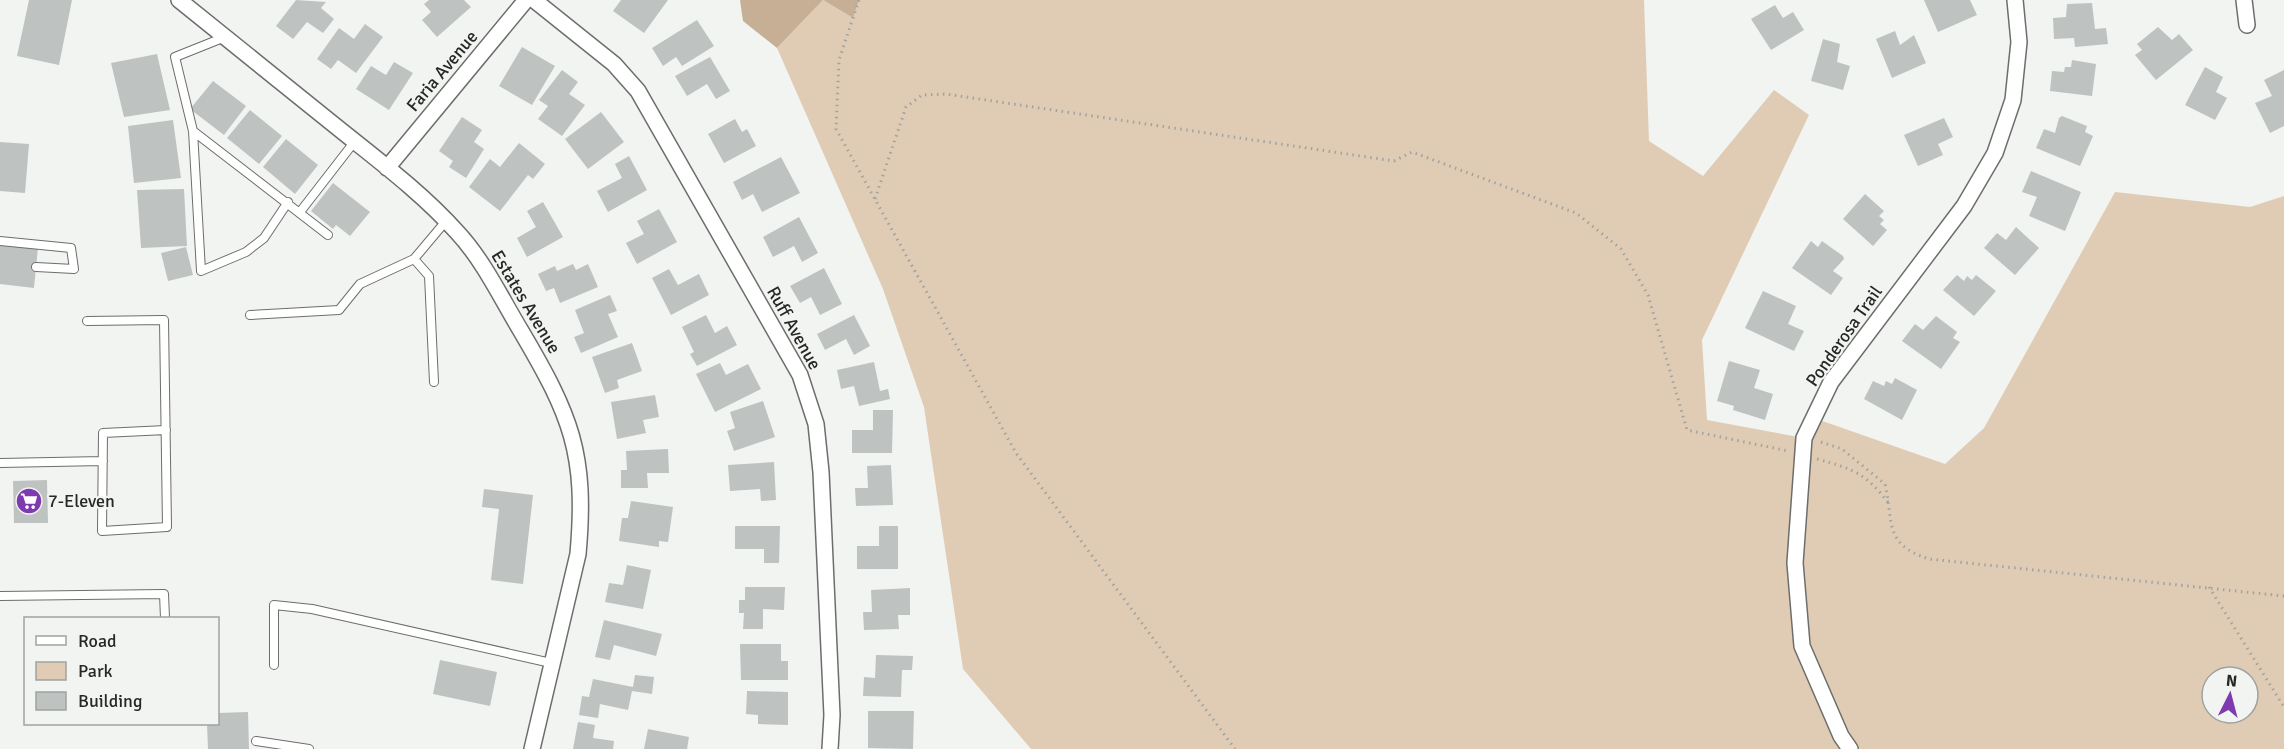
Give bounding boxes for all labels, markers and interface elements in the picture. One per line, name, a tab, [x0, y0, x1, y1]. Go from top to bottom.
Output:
street label: Faria Avenue	[402, 26, 482, 116]
street label: Estates Avenue	[487, 246, 565, 358]
street label: Ponderosa Trail	[1801, 281, 1887, 391]
street label: Ruff Avenue	[762, 282, 826, 374]
supermarket icon: 7-Eleven	[14, 486, 44, 516]
place label: 7-Eleven	[48, 490, 115, 512]
legend	[24, 617, 219, 725]
text: Road	[78, 630, 117, 652]
text: Park	[78, 660, 113, 682]
north arrow	[2200, 665, 2260, 725]
text: N	[2225, 671, 2238, 692]
text: Building	[78, 690, 142, 712]

